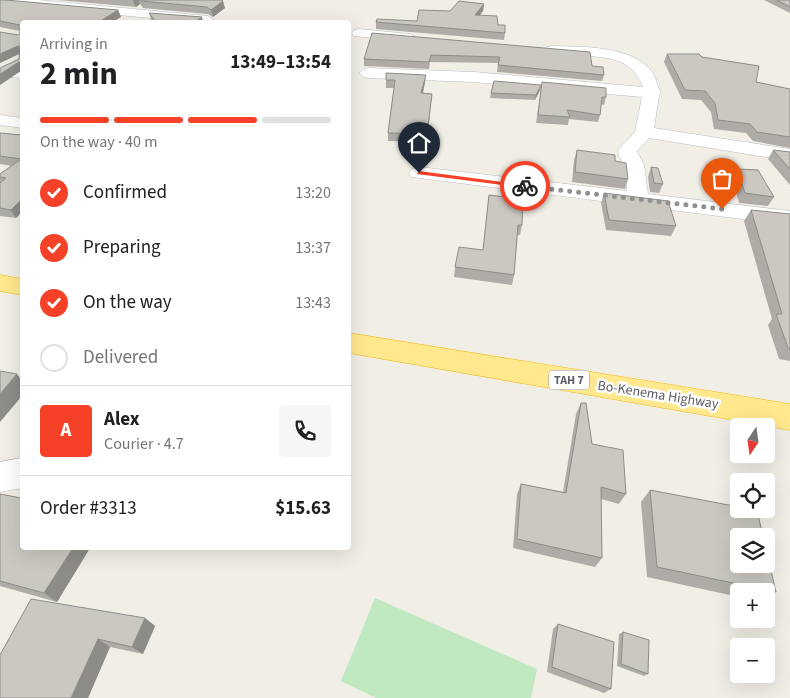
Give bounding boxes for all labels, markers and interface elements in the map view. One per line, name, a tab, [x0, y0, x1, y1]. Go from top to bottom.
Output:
text: Arriving in	[40, 33, 108, 55]
text: 13:49–13:54	[230, 49, 331, 76]
text: 2 min	[40, 51, 118, 97]
pin	[398, 122, 440, 173]
icon: home	[405, 129, 433, 157]
text: On the way · 40 m	[40, 131, 157, 153]
pin	[701, 158, 743, 209]
courier	[500, 161, 550, 211]
icon: bag	[708, 165, 736, 193]
icon: bike	[511, 172, 539, 200]
icon: check	[40, 179, 68, 207]
text: Confirmed	[83, 179, 167, 206]
text: 13:20	[295, 182, 331, 204]
icon: check	[40, 234, 68, 262]
text: Preparing	[83, 234, 161, 261]
text: 13:37	[295, 237, 331, 259]
icon: check	[40, 289, 68, 317]
text: On the way	[83, 289, 172, 316]
text: 13:43	[295, 292, 331, 314]
text: Delivered	[83, 344, 158, 371]
road number: TAH 7	[549, 370, 589, 390]
street label: Bo-Kenema Highway	[596, 376, 720, 414]
button: phone	[279, 405, 331, 457]
text: Alex	[104, 406, 140, 433]
text: A	[61, 417, 71, 444]
north arrow	[730, 418, 775, 462]
map controls	[730, 418, 775, 683]
text: Courier · 4.7	[104, 433, 184, 455]
button: locate	[730, 473, 775, 518]
text: Order #3313	[40, 495, 137, 522]
text: $15.63	[275, 495, 331, 522]
button: layers	[730, 528, 775, 573]
button: +	[730, 583, 775, 628]
button: −	[730, 638, 775, 683]

